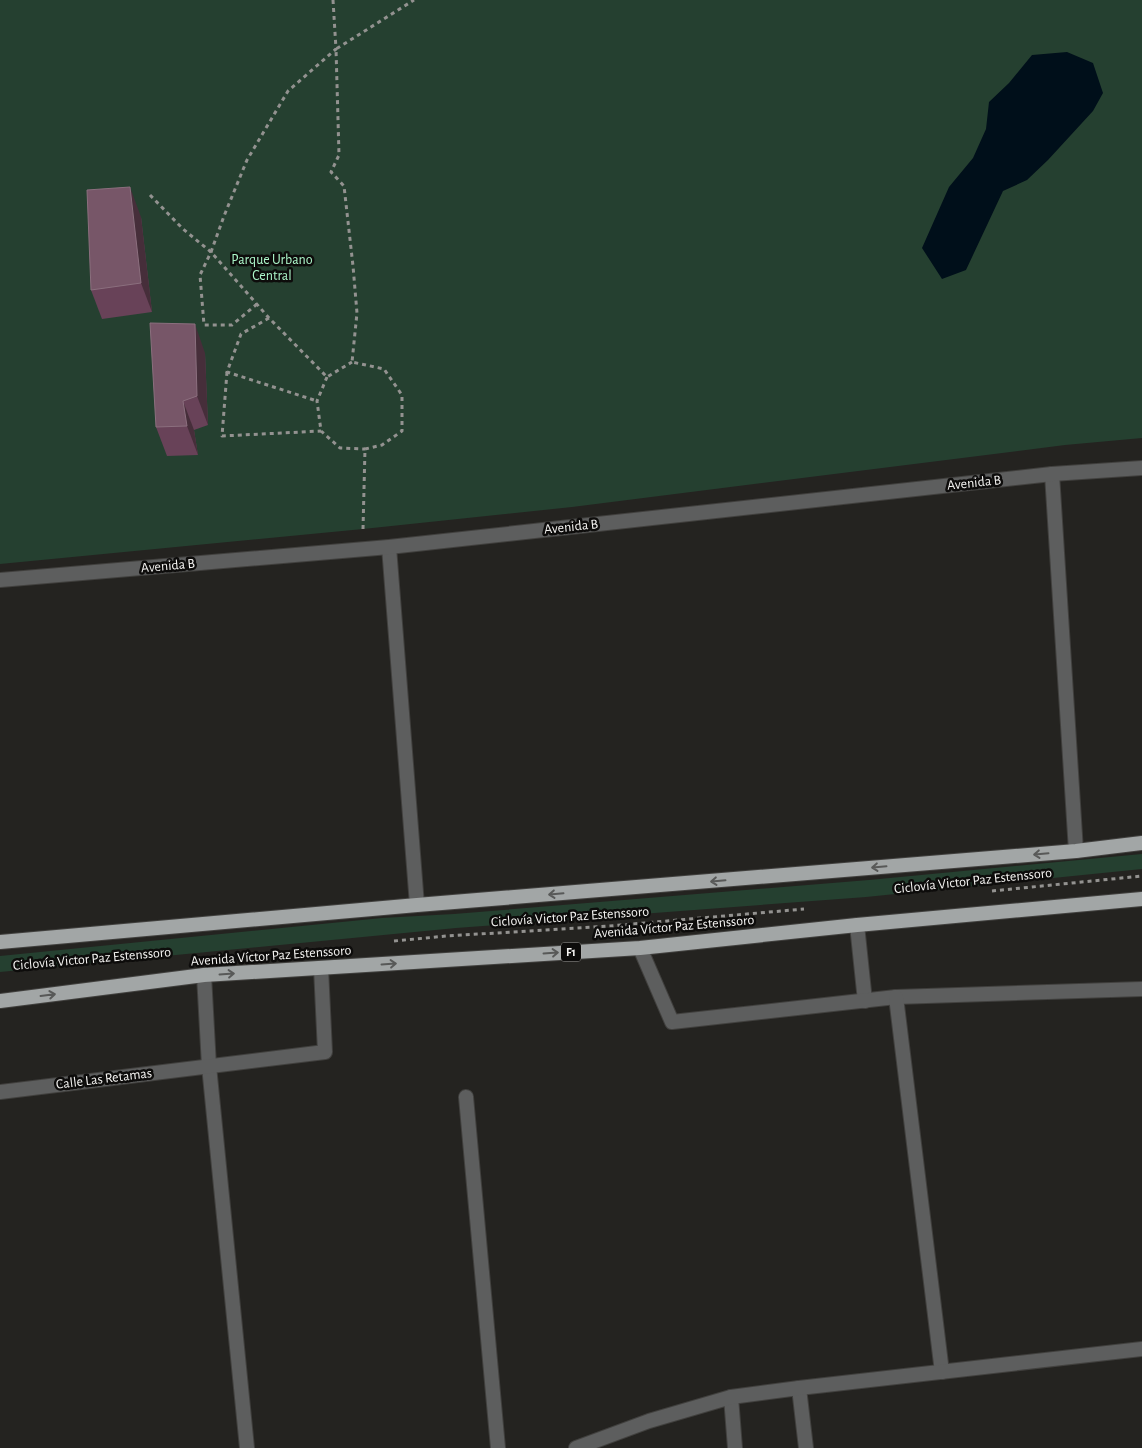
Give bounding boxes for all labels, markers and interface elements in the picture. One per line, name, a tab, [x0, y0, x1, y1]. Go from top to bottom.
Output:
park label: Parque Urbano Central	[231, 253, 313, 283]
street label: Avenida B	[946, 473, 1002, 493]
street label: Avenida B	[543, 517, 599, 537]
street label: Avenida B	[140, 557, 196, 575]
one-way arrow	[1034, 849, 1050, 859]
one-way arrow	[872, 863, 888, 872]
street label: Ciclovía Victor Paz Estenssoro	[893, 866, 1053, 896]
one-way arrow	[710, 876, 726, 885]
one-way arrow	[548, 889, 564, 899]
street label: Ciclovía Victor Paz Estenssoro	[490, 904, 650, 930]
street label: Avenida Víctor Paz Estenssoro	[593, 913, 755, 941]
road number: F1	[561, 942, 581, 962]
street label: Avenida Víctor Paz Estenssoro	[190, 943, 352, 969]
street label: Ciclovía Victor Paz Estenssoro	[12, 945, 172, 973]
one-way arrow	[543, 949, 559, 958]
one-way arrow	[381, 959, 397, 968]
one-way arrow	[219, 969, 235, 979]
one-way arrow	[40, 990, 56, 1000]
street label: Calle Las Retamas	[55, 1066, 153, 1092]

